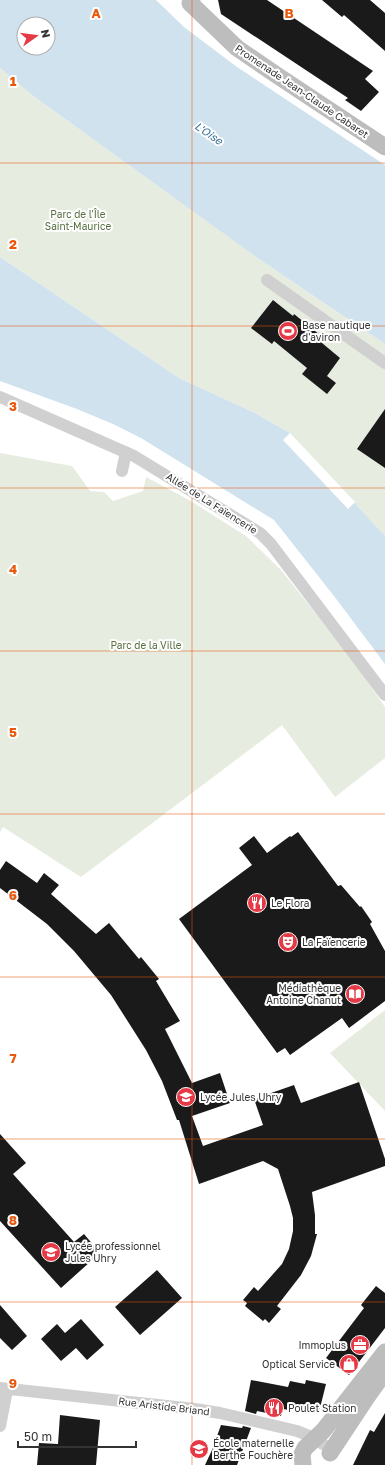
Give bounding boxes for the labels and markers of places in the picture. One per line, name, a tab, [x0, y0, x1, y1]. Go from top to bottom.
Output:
place label: Base nautique d'aviron	[302, 319, 371, 343]
sports icon: Base nautique d'aviron	[277, 320, 299, 342]
restaurant icon: Le Flora	[246, 892, 268, 914]
place label: Le Flora	[271, 897, 309, 909]
theatre icon: La Faïencerie	[277, 931, 299, 953]
place label: La Faïencerie	[302, 936, 366, 948]
place label: Médiathèque Antoine Chanut	[266, 982, 341, 1006]
library icon: Médiathèque Antoine Chanut	[344, 983, 366, 1005]
school or university icon: Lycée Jules Uhry	[175, 1086, 197, 1108]
place label: Lycée Jules Uhry	[200, 1091, 282, 1103]
place label: Lycée professionnel Jules Uhry	[65, 1240, 161, 1264]
school or university icon: Lycée professionnel Jules Uhry	[40, 1241, 62, 1263]
office icon: Immoplus	[349, 1334, 371, 1356]
place label: Immoplus	[298, 1339, 346, 1351]
shop icon: Optical Service	[338, 1353, 360, 1375]
place label: Optical Service	[262, 1358, 335, 1370]
restaurant icon: Poulet Station	[263, 1397, 285, 1419]
place label: Poulet Station	[288, 1402, 356, 1414]
place label: École maternelle Berthe Fouchère	[213, 1437, 294, 1461]
school or university icon: École maternelle Berthe Fouchère	[188, 1438, 210, 1460]

